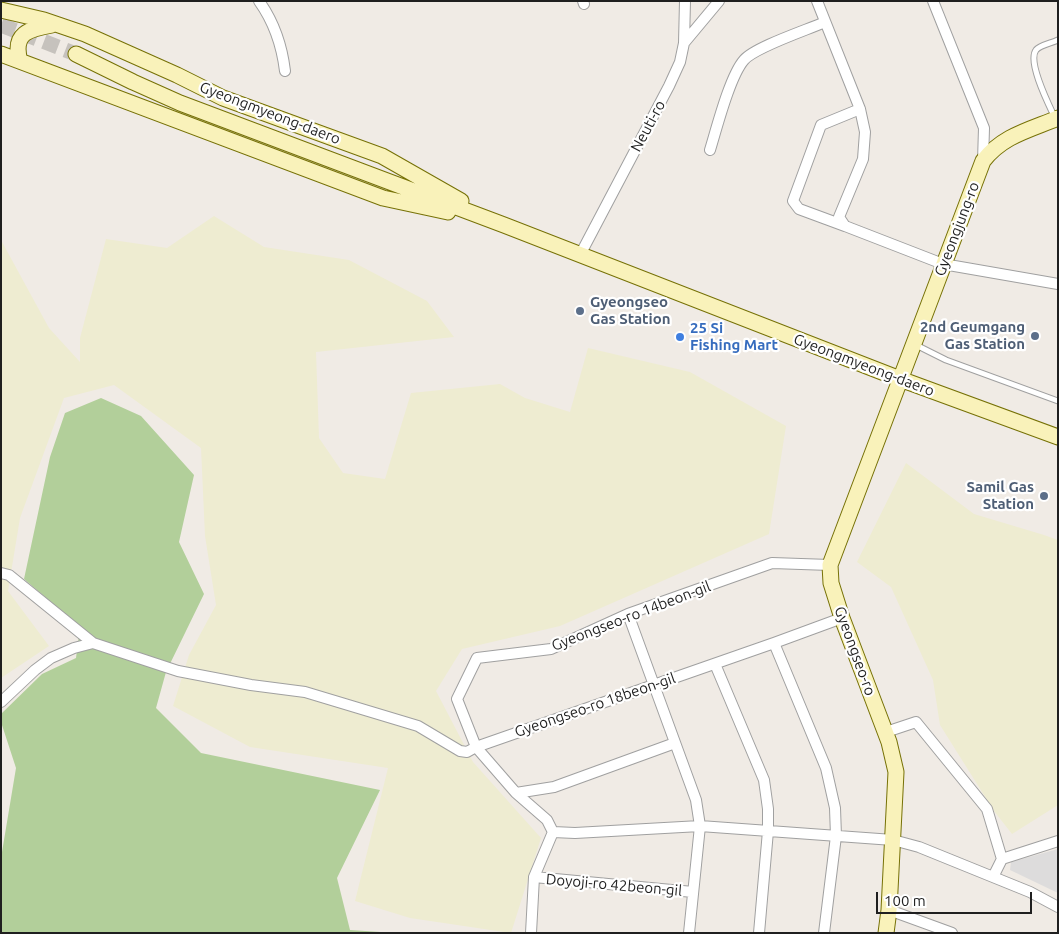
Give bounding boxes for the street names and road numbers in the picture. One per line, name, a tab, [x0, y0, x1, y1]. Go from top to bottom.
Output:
street label: Gyeongmyeong-daero	[197, 78, 343, 148]
street label: Neuti-ro	[627, 97, 669, 155]
street label: Gyeongjung-ro	[931, 179, 983, 279]
street label: Gyeongmyeong-daero	[791, 330, 937, 400]
street label: Gyeongseo-ro 14beon-gil	[549, 577, 713, 655]
street label: Gyeongseo-ro	[831, 604, 879, 698]
street label: Gyeongseo-ro 18beon-gil	[512, 669, 678, 741]
street label: Doyoji-ro 42beon-gil	[545, 870, 683, 900]

